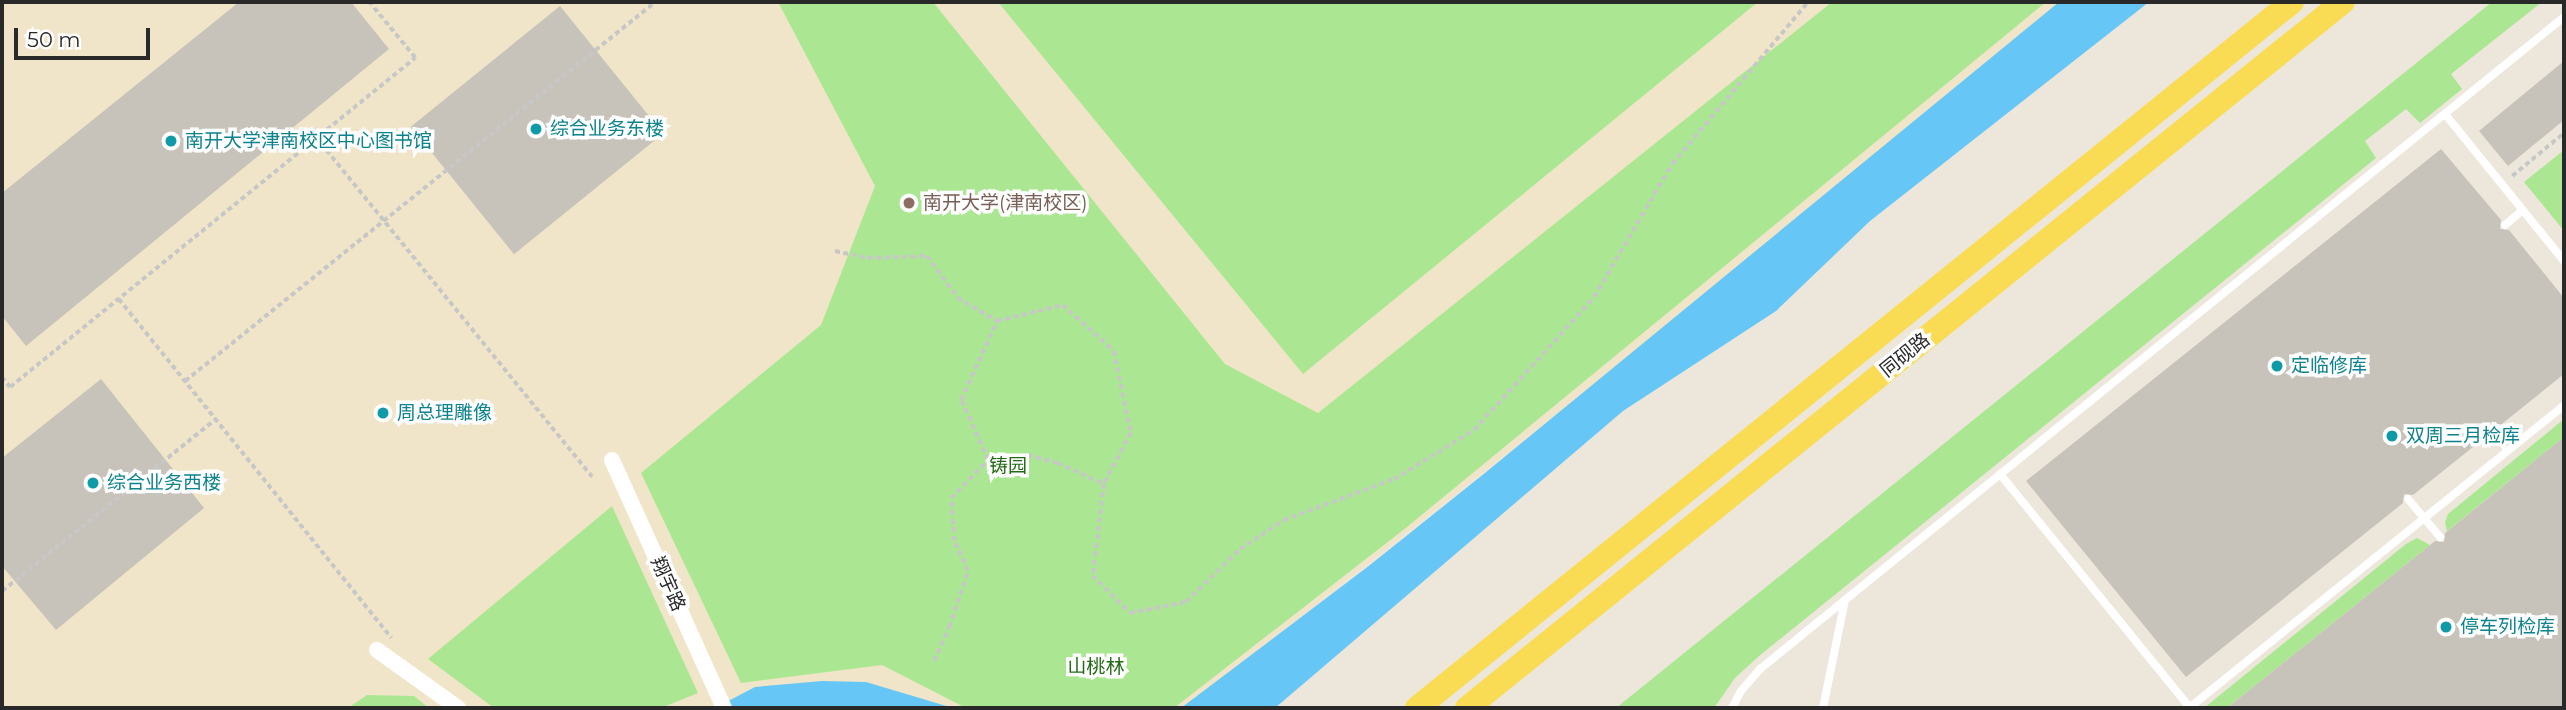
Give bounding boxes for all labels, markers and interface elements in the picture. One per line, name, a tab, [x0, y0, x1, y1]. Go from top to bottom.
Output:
scale bar	[18, 14, 154, 58]
text: 50 m	[27, 27, 81, 52]
place label: 综合业务东楼	[550, 118, 664, 140]
marker: 综合业务东楼	[528, 121, 544, 137]
place label: 南开大学津南校区中心图书馆	[185, 130, 432, 152]
marker: 南开大学津南校区中心图书馆	[163, 133, 179, 149]
place label: 南开大学(津南校区)	[923, 192, 1088, 214]
marker: 南开大学(津南校区)	[901, 195, 917, 211]
street label: 同砚路	[1876, 328, 1934, 382]
place label: 定临修库	[2291, 355, 2367, 377]
marker: 定临修库	[2269, 358, 2285, 374]
place label: 周总理雕像	[397, 402, 492, 424]
marker: 周总理雕像	[375, 405, 391, 421]
place label: 双周三月检库	[2406, 425, 2520, 447]
marker: 双周三月检库	[2384, 428, 2400, 444]
park label: 铸园	[989, 455, 1027, 477]
place label: 综合业务西楼	[107, 472, 221, 494]
marker: 综合业务西楼	[85, 475, 101, 491]
street label: 翔宇路	[646, 553, 690, 615]
place label: 停车列检库	[2460, 616, 2555, 638]
marker: 停车列检库	[2438, 619, 2454, 635]
park label: 山桃林	[1068, 656, 1124, 678]

